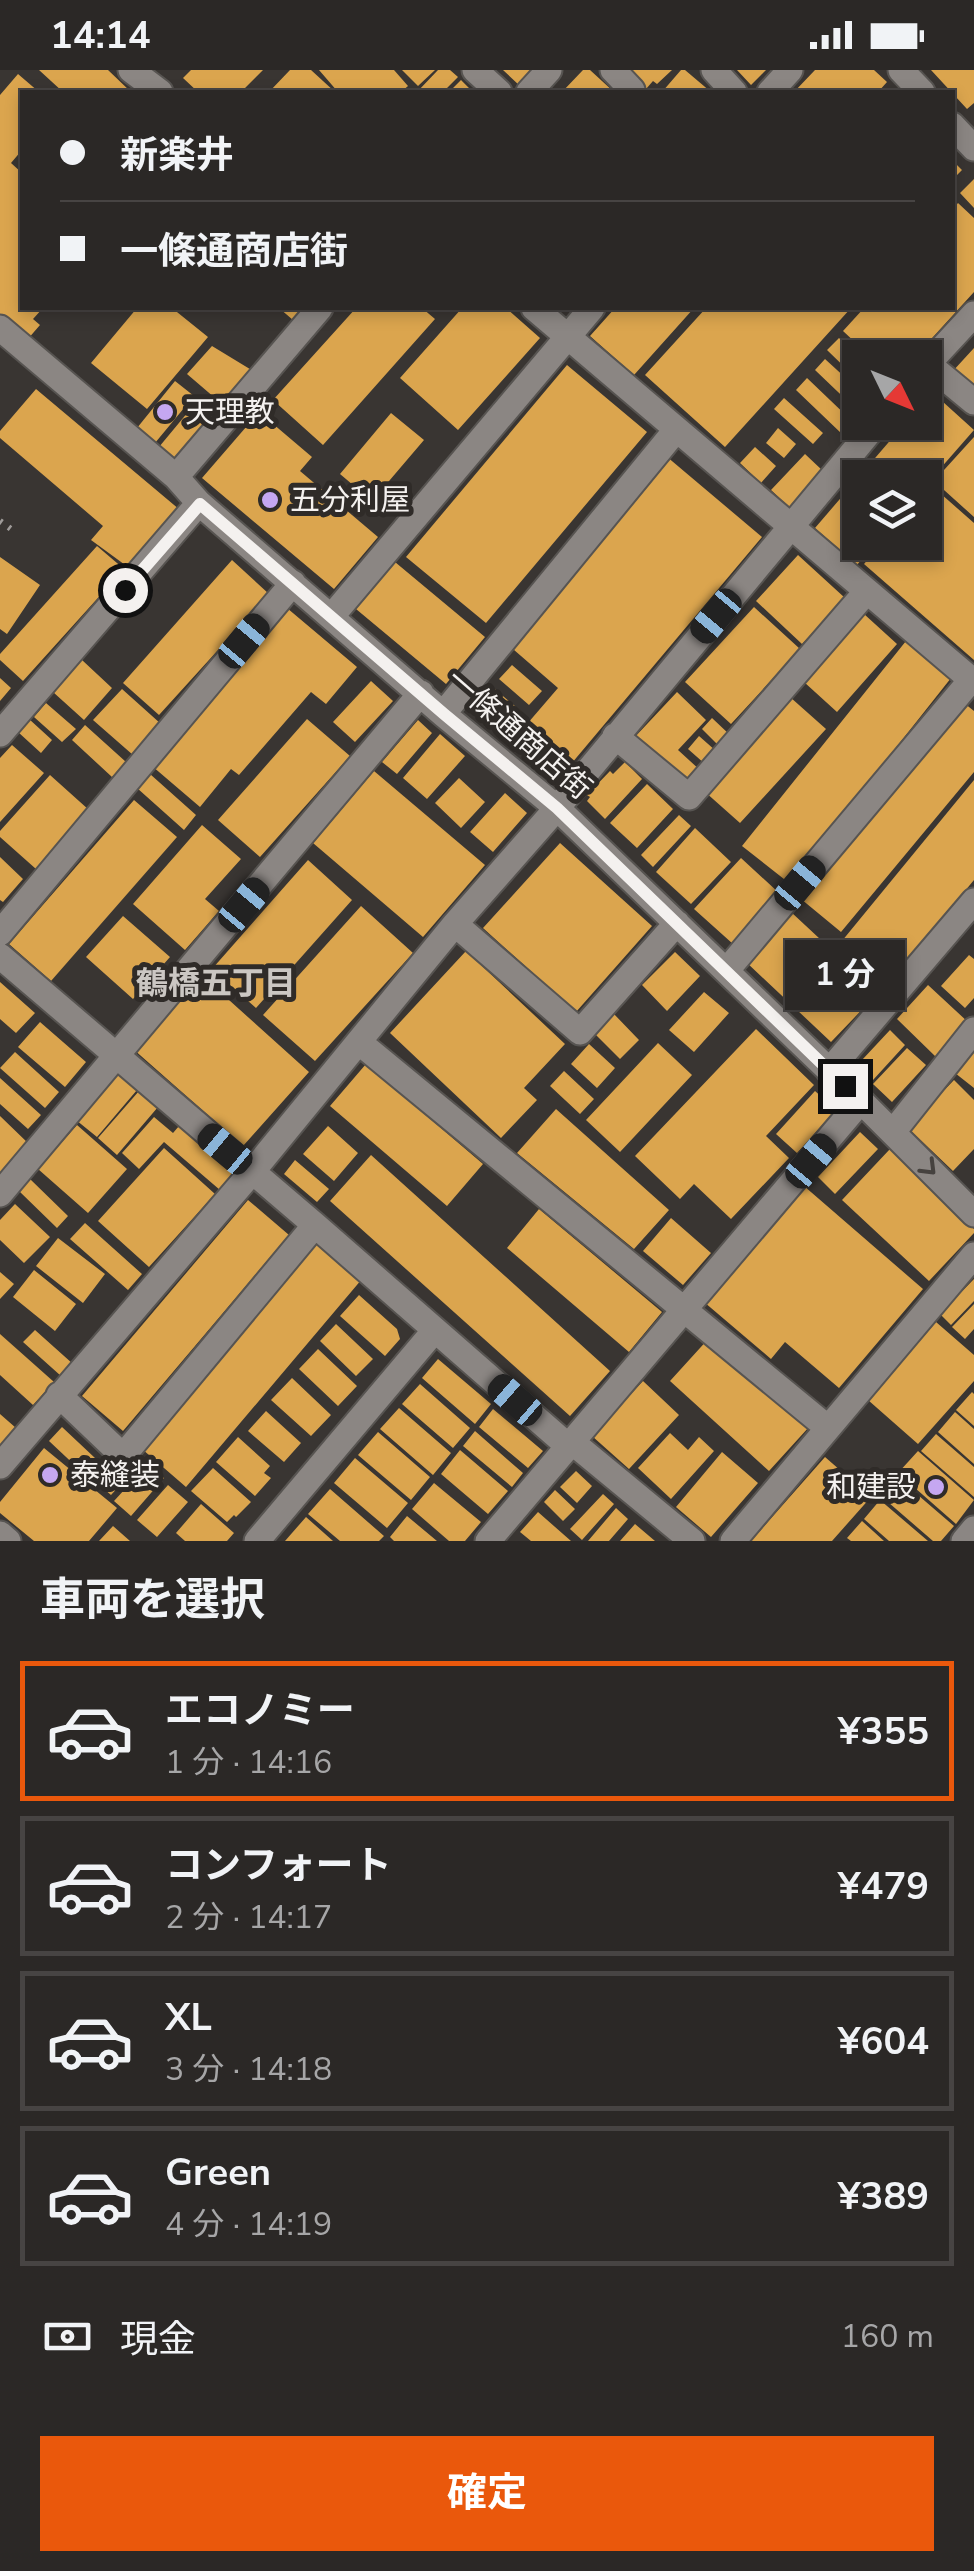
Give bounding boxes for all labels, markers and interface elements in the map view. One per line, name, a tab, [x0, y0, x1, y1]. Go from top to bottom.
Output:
text: 14:14	[50, 10, 151, 61]
text: 新楽井	[120, 130, 234, 181]
text: 一條通商店街	[120, 226, 348, 277]
north arrow	[842, 340, 942, 440]
map controls	[842, 340, 942, 560]
place label: 天理教	[185, 392, 275, 433]
marker: 天理教	[154, 401, 176, 423]
button: layers	[842, 460, 942, 560]
place label: 五分利屋	[290, 480, 410, 521]
marker: 五分利屋	[259, 489, 281, 511]
route start	[103, 568, 148, 613]
car	[685, 583, 747, 649]
car	[213, 608, 275, 674]
street label: 一條通商店街	[437, 660, 600, 809]
car	[769, 850, 831, 916]
car	[213, 872, 275, 938]
callout: 1 分	[785, 941, 905, 1011]
text: 1 分	[815, 953, 875, 996]
district label: 鶴橋五丁目	[136, 962, 296, 1005]
route end	[823, 1064, 868, 1109]
car	[192, 1118, 258, 1180]
car	[780, 1128, 842, 1194]
one-way arrow	[917, 1157, 935, 1175]
car	[483, 1369, 547, 1431]
place label: 泰縫装	[70, 1455, 160, 1496]
marker: 泰縫装	[39, 1464, 61, 1486]
place label: 和建設	[826, 1467, 916, 1508]
marker: 和建設	[925, 1476, 947, 1498]
text: 車両を選択	[40, 1570, 265, 1631]
text: エコノミー	[165, 1685, 355, 1736]
icon: car	[45, 1686, 135, 1776]
text: ¥355	[838, 1706, 929, 1757]
text: 1 分 · 14:16	[165, 1741, 332, 1784]
text: コンフォート	[165, 1840, 392, 1891]
icon: car	[45, 1841, 135, 1931]
text: ¥479	[838, 1861, 929, 1912]
text: 2 分 · 14:17	[165, 1896, 332, 1939]
text: XL	[165, 1992, 212, 2043]
icon: car	[45, 1996, 135, 2086]
text: ¥604	[838, 2016, 929, 2067]
text: 3 分 · 14:18	[165, 2048, 332, 2091]
text: Green	[165, 2147, 271, 2198]
icon: car	[45, 2151, 135, 2241]
text: ¥389	[838, 2171, 929, 2222]
text: 4 分 · 14:19	[165, 2203, 332, 2246]
icon: cash	[40, 2309, 95, 2364]
text: 現金	[120, 2314, 196, 2365]
text: 160 m	[841, 2315, 934, 2358]
button: 確定	[40, 2436, 934, 2551]

